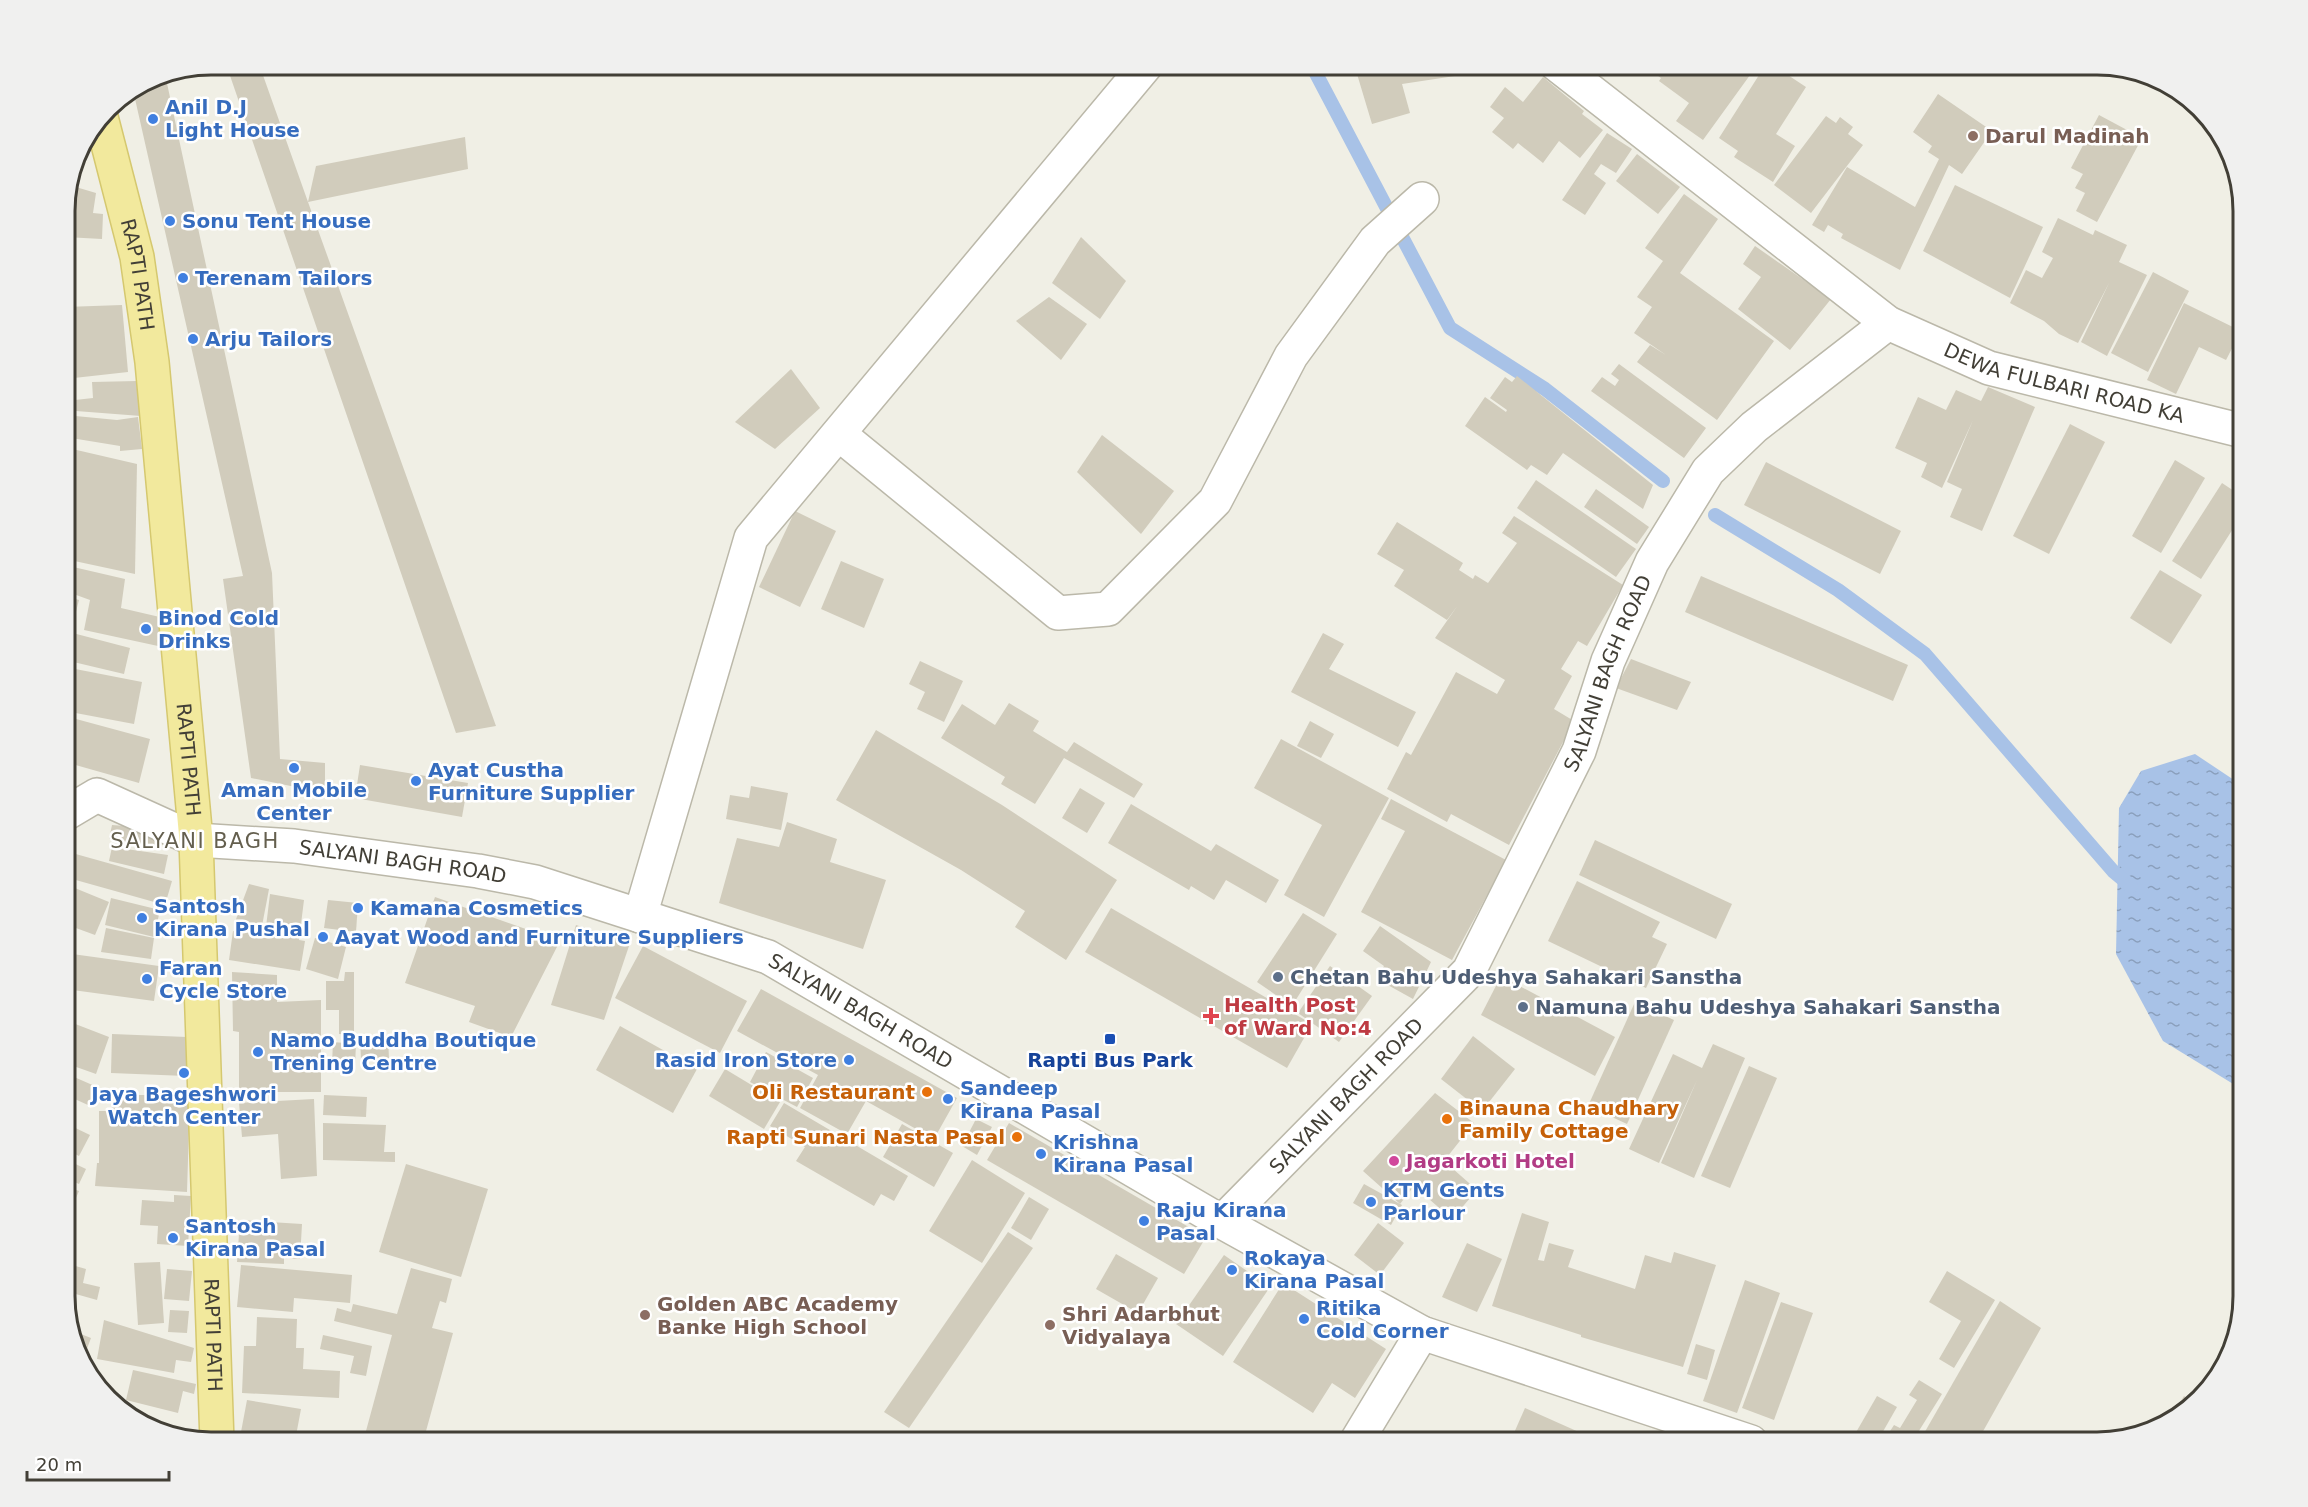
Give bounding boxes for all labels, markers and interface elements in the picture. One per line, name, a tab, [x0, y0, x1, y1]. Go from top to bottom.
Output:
place label: Anil D.J Light House	[165, 95, 300, 142]
marker: Anil D.J Light House	[146, 112, 160, 126]
place label: Darul Madinah	[1985, 124, 2150, 148]
marker: Darul Madinah	[1966, 129, 1980, 143]
place label: Sonu Tent House	[182, 209, 371, 233]
marker: Sonu Tent House	[163, 214, 177, 228]
street label: RAPTI PATH	[116, 216, 159, 332]
place label: Terenam Tailors	[195, 266, 372, 290]
marker: Terenam Tailors	[176, 271, 190, 285]
place label: Arju Tailors	[205, 327, 332, 351]
marker: Arju Tailors	[186, 332, 200, 346]
street label: DEWA FULBARI ROAD KA	[1940, 337, 2187, 428]
street label: SALYANI BAGH ROAD	[1559, 571, 1657, 776]
place label: Binod Cold Drinks	[158, 606, 279, 653]
marker: Binod Cold Drinks	[139, 622, 153, 636]
street label: RAPTI PATH	[171, 702, 206, 817]
place label: Ayat Custha Furniture Supplier	[428, 758, 635, 805]
marker: Aman Mobile Center	[287, 761, 301, 775]
marker: Ayat Custha Furniture Supplier	[409, 774, 423, 788]
place label: Aman Mobile Center	[221, 778, 367, 825]
district label: SALYANI BAGH	[110, 829, 280, 853]
street label: SALYANI BAGH ROAD	[298, 835, 509, 888]
place label: Santosh Kirana Pushal	[154, 894, 310, 941]
place label: Kamana Cosmetics	[370, 896, 583, 920]
marker: Kamana Cosmetics	[351, 901, 365, 915]
marker: Santosh Kirana Pushal	[135, 911, 149, 925]
place label: Aayat Wood and Furniture Suppliers	[335, 925, 744, 949]
marker: Aayat Wood and Furniture Suppliers	[316, 930, 330, 944]
street label: SALYANI BAGH ROAD	[764, 948, 957, 1074]
place label: Faran Cycle Store	[159, 956, 287, 1003]
place label: Chetan Bahu Udeshya Sahakari Sanstha	[1290, 965, 1742, 989]
marker: Chetan Bahu Udeshya Sahakari Sanstha	[1271, 970, 1285, 984]
marker: Faran Cycle Store	[140, 972, 154, 986]
place label: Health Post of Ward No:4	[1224, 993, 1372, 1040]
place label: Namuna Bahu Udeshya Sahakari Sanstha	[1535, 995, 2000, 1019]
marker: Namuna Bahu Udeshya Sahakari Sanstha	[1516, 1000, 1530, 1014]
marker: Health Post of Ward No:4	[1202, 1007, 1220, 1025]
street label: SALYANI BAGH ROAD	[1264, 1013, 1428, 1179]
place label: Namo Buddha Boutique Trening Centre	[270, 1028, 536, 1075]
marker: Rapti Bus Park	[1103, 1032, 1117, 1046]
marker: Namo Buddha Boutique Trening Centre	[251, 1045, 265, 1059]
place label: Rasid Iron Store	[655, 1048, 837, 1072]
place label: Rapti Bus Park	[1027, 1048, 1194, 1072]
marker: Rasid Iron Store	[842, 1053, 856, 1067]
marker: Jaya Bageshwori Watch Center	[177, 1066, 191, 1080]
place label: Sandeep Kirana Pasal	[960, 1076, 1100, 1123]
place label: Oli Restaurant	[752, 1080, 915, 1104]
place label: Jaya Bageshwori Watch Center	[89, 1082, 277, 1129]
marker: Oli Restaurant	[920, 1085, 934, 1099]
marker: Sandeep Kirana Pasal	[941, 1092, 955, 1106]
place label: Binauna Chaudhary Family Cottage	[1459, 1096, 1679, 1143]
marker: Binauna Chaudhary Family Cottage	[1440, 1112, 1454, 1126]
place label: Rapti Sunari Nasta Pasal	[726, 1125, 1005, 1149]
marker: Rapti Sunari Nasta Pasal	[1010, 1130, 1024, 1144]
place label: Krishna Kirana Pasal	[1053, 1130, 1193, 1177]
marker: Krishna Kirana Pasal	[1034, 1147, 1048, 1161]
place label: Jagarkoti Hotel	[1404, 1149, 1575, 1173]
marker: Jagarkoti Hotel	[1387, 1154, 1401, 1168]
place label: KTM Gents Parlour	[1383, 1178, 1505, 1225]
marker: KTM Gents Parlour	[1364, 1195, 1378, 1209]
place label: Raju Kirana Pasal	[1156, 1198, 1286, 1245]
place label: Santosh Kirana Pasal	[185, 1214, 325, 1261]
marker: Raju Kirana Pasal	[1137, 1214, 1151, 1228]
marker: Santosh Kirana Pasal	[166, 1231, 180, 1245]
place label: Rokaya Kirana Pasal	[1244, 1246, 1384, 1293]
marker: Rokaya Kirana Pasal	[1225, 1263, 1239, 1277]
street label: RAPTI PATH	[199, 1278, 227, 1392]
place label: Golden ABC Academy Banke High School	[657, 1292, 898, 1339]
place label: Ritika Cold Corner	[1316, 1296, 1449, 1343]
place label: Shri Adarbhut Vidyalaya	[1062, 1302, 1220, 1349]
marker: Golden ABC Academy Banke High School	[638, 1308, 652, 1322]
marker: Ritika Cold Corner	[1297, 1312, 1311, 1326]
marker: Shri Adarbhut Vidyalaya	[1043, 1318, 1057, 1332]
scale bar	[27, 1444, 170, 1482]
text: 20 m	[36, 1454, 82, 1475]

